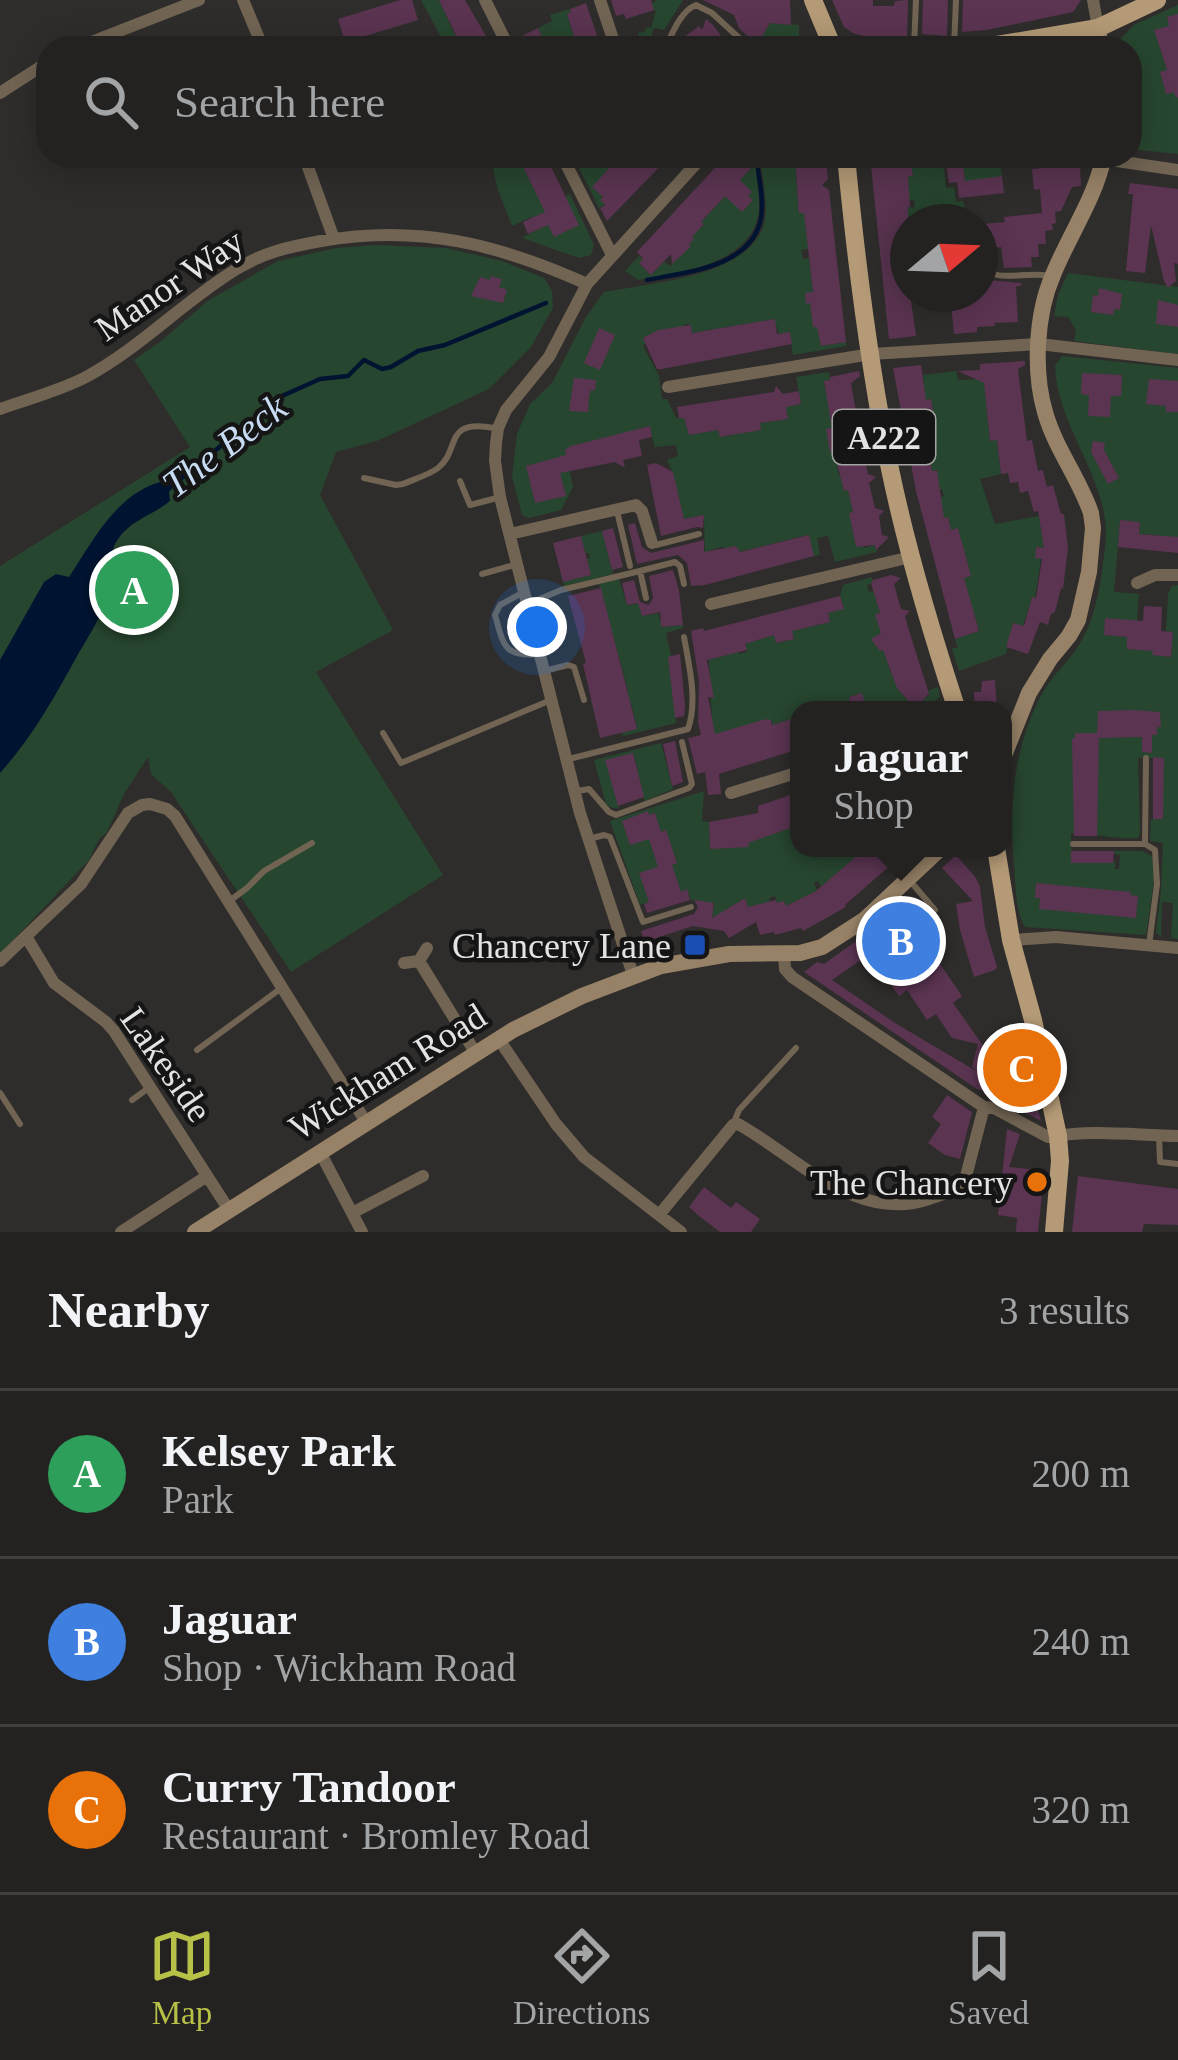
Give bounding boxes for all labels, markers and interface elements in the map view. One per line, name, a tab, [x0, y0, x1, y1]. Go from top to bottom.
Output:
search box	[36, 36, 1142, 168]
icon: search	[78, 69, 144, 135]
text: Search here	[174, 77, 385, 127]
north arrow	[890, 204, 998, 312]
street label: Manor Way	[88, 221, 251, 349]
water label: The Beck	[154, 384, 295, 506]
road number: A222	[833, 410, 935, 464]
pin: A	[95, 545, 173, 635]
your location	[507, 597, 567, 657]
popup	[790, 701, 1012, 857]
text: Jaguar	[834, 732, 969, 782]
text: Shop	[834, 784, 914, 827]
pin: B	[862, 896, 940, 986]
place label: Chancery Lane	[452, 926, 671, 966]
marker: Chancery Lane	[682, 932, 708, 958]
street label: Wickham Road	[282, 996, 493, 1148]
street label: Lakeside	[113, 1000, 220, 1129]
pin: C	[983, 1023, 1061, 1113]
place label: The Chancery	[810, 1163, 1013, 1203]
marker: The Chancery	[1024, 1169, 1050, 1195]
text: Nearby	[48, 1282, 209, 1338]
text: 3 results	[999, 1289, 1130, 1332]
text: Kelsey Park	[162, 1426, 396, 1476]
text: A	[73, 1452, 101, 1495]
text: 200 m	[1031, 1452, 1130, 1495]
text: Park	[162, 1478, 234, 1521]
text: Jaguar	[162, 1594, 297, 1644]
text: B	[74, 1620, 100, 1663]
text: 240 m	[1031, 1620, 1130, 1663]
text: Shop · Wickham Road	[162, 1646, 516, 1689]
text: Curry Tandoor	[162, 1762, 456, 1812]
text: C	[73, 1788, 101, 1831]
text: 320 m	[1031, 1788, 1130, 1831]
text: Restaurant · Bromley Road	[162, 1814, 590, 1857]
tab: Map	[149, 1923, 215, 2032]
tab: Directions	[513, 1923, 650, 2032]
tab: Saved	[948, 1923, 1029, 2032]

